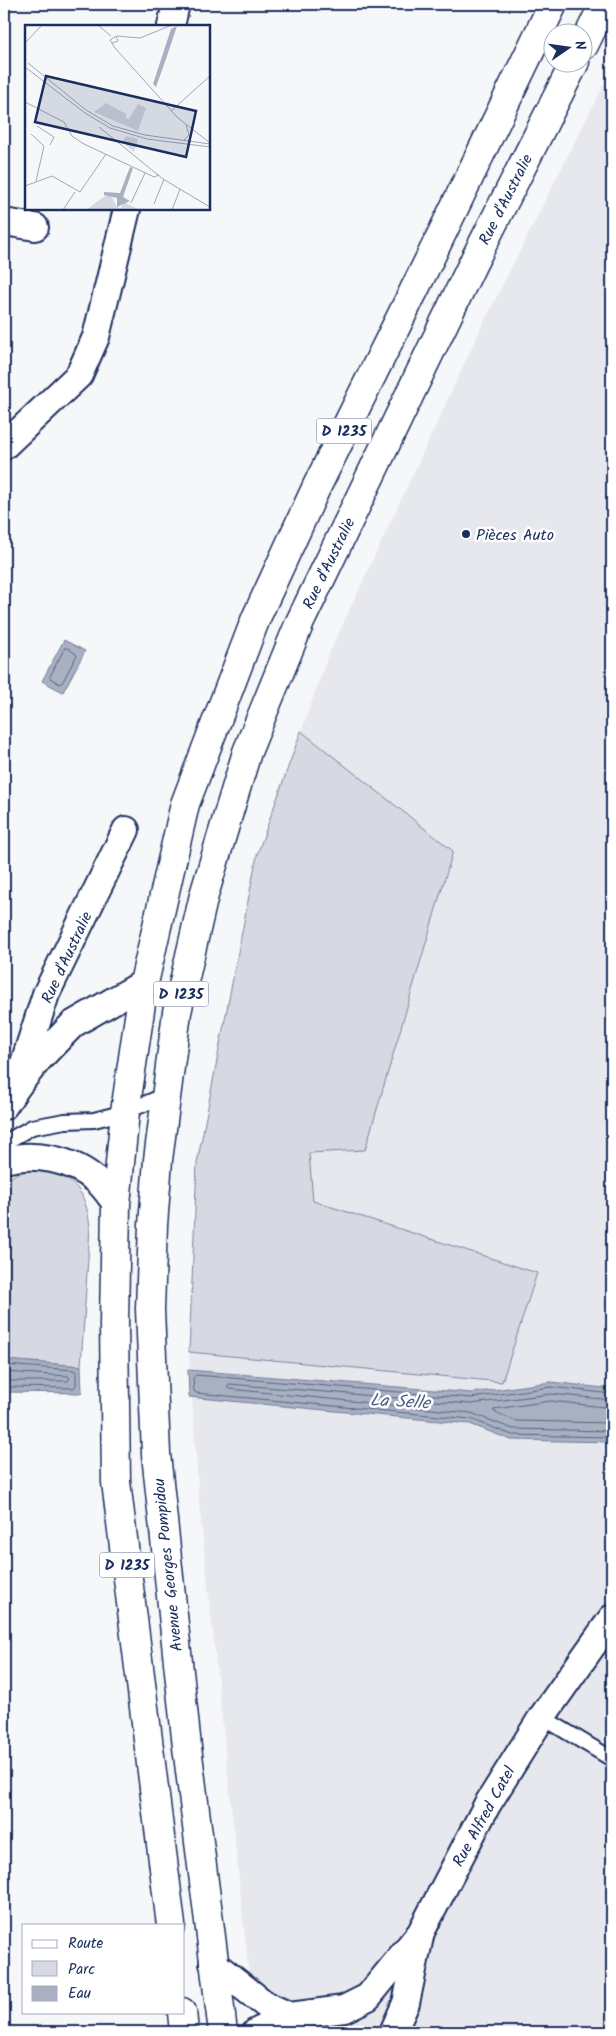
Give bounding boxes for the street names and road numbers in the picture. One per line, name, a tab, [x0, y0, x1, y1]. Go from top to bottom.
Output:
street label: Rue d'Australie	[473, 150, 540, 250]
road number: D 1235	[316, 418, 372, 444]
street label: Rue d'Australie	[296, 514, 362, 614]
street label: Rue d'Australie	[35, 907, 100, 1008]
road number: D 1235	[154, 982, 208, 1006]
street label: Avenue Georges Pompidou	[147, 1477, 190, 1653]
road number: D 1235	[100, 1552, 154, 1578]
street label: Rue Alfred Catel	[446, 1762, 522, 1872]

